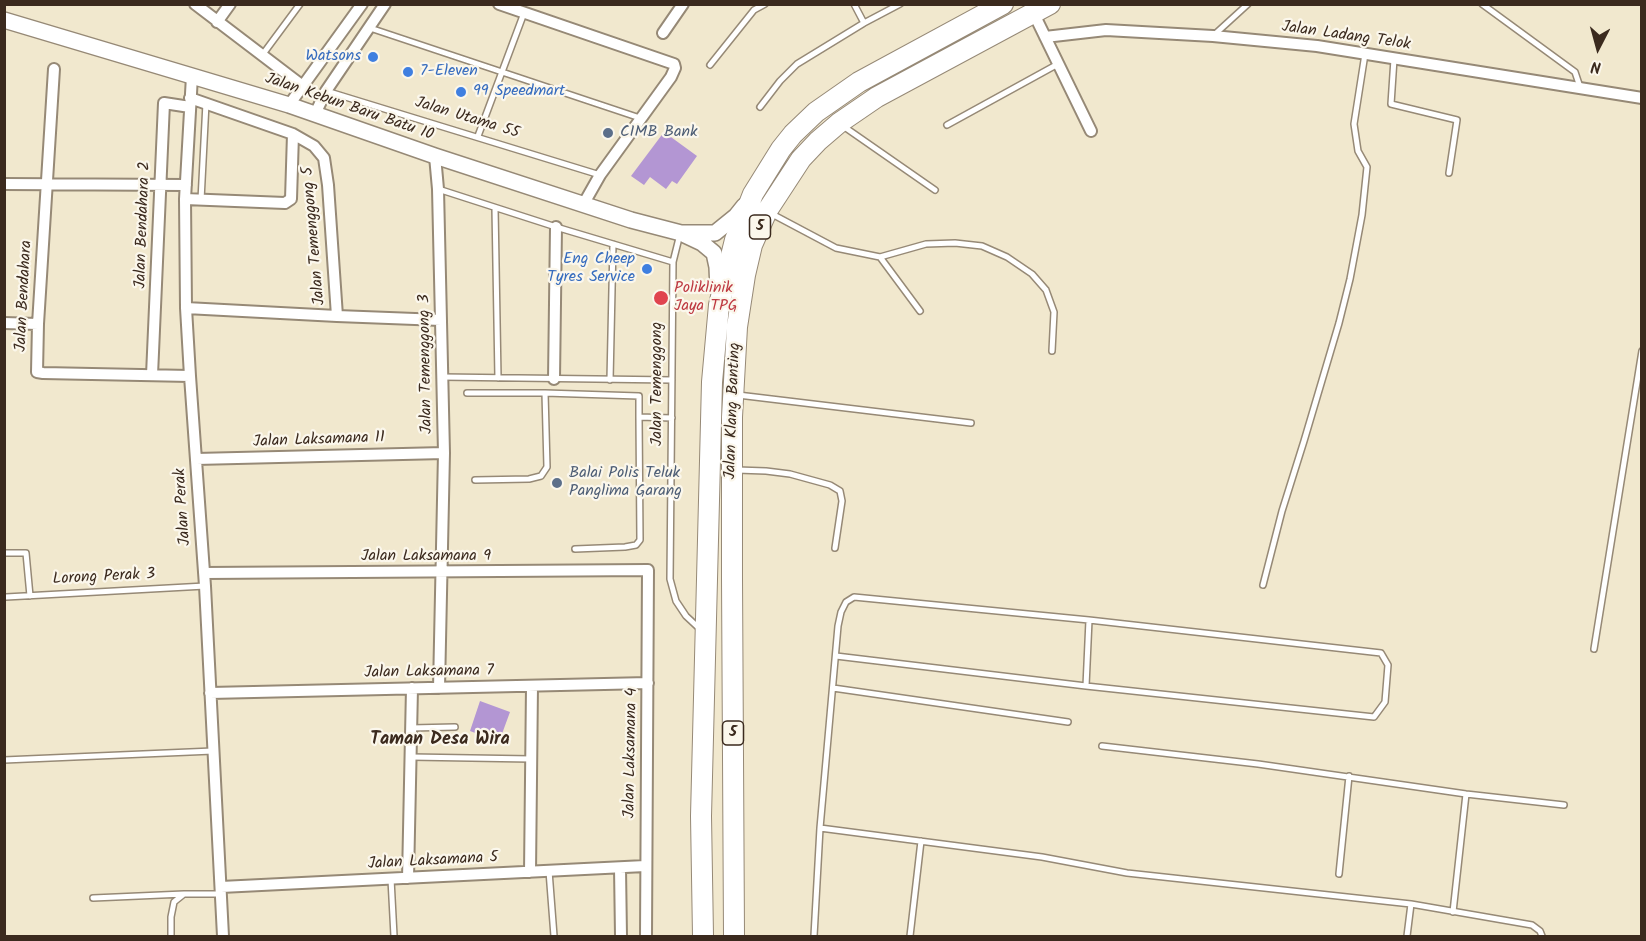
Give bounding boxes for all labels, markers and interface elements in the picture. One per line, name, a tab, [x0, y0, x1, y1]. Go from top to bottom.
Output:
street label: Jalan Ladang Telok	[1280, 18, 1412, 56]
north arrow	[1568, 18, 1628, 78]
place label: Watsons	[305, 47, 361, 67]
marker: Watsons	[366, 50, 380, 64]
text: N	[1590, 53, 1602, 79]
place label: 7-Eleven	[420, 62, 478, 82]
marker: 7-Eleven	[401, 65, 415, 79]
street label: Jalan Kebun Baru Batu 10	[262, 70, 436, 146]
place label: 99 Speedmart	[473, 82, 565, 102]
marker: 99 Speedmart	[454, 85, 468, 99]
street label: Jalan Utama 55	[412, 94, 522, 144]
place label: CIMB Bank	[620, 123, 698, 143]
marker: CIMB Bank	[601, 126, 615, 140]
street label: Jalan Bendahara 2	[132, 161, 156, 289]
street label: Jalan Temenggong 5	[299, 166, 331, 306]
road number: 5	[750, 215, 771, 239]
street label: Jalan Bendahara	[12, 240, 38, 352]
place label: Eng Cheep Tyres Service	[547, 250, 635, 288]
marker: Eng Cheep Tyres Service	[640, 262, 654, 276]
place label: Poliklinik Jaya TPG	[674, 279, 737, 317]
marker: Poliklinik Jaya TPG	[652, 289, 670, 307]
street label: Jalan Temenggong 3	[416, 294, 438, 434]
street label: Jalan Temenggong	[648, 322, 668, 446]
street label: Jalan Klang Banting	[722, 342, 746, 480]
street label: Jalan Laksamana 11	[253, 429, 385, 453]
place label: Balai Polis Teluk Panglima Garang	[569, 464, 682, 502]
street label: Jalan Perak	[172, 468, 196, 546]
marker: Balai Polis Teluk Panglima Garang	[550, 476, 564, 490]
street label: Jalan Laksamana 9	[361, 547, 491, 567]
street label: Lorong Perak 3	[52, 566, 156, 590]
street label: Jalan Laksamana 7	[364, 662, 494, 684]
street label: Jalan Laksamana 4	[621, 687, 643, 819]
road number: 5	[722, 721, 744, 745]
district label: Taman Desa Wira	[370, 730, 510, 752]
street label: Jalan Laksamana 5	[367, 849, 499, 875]

